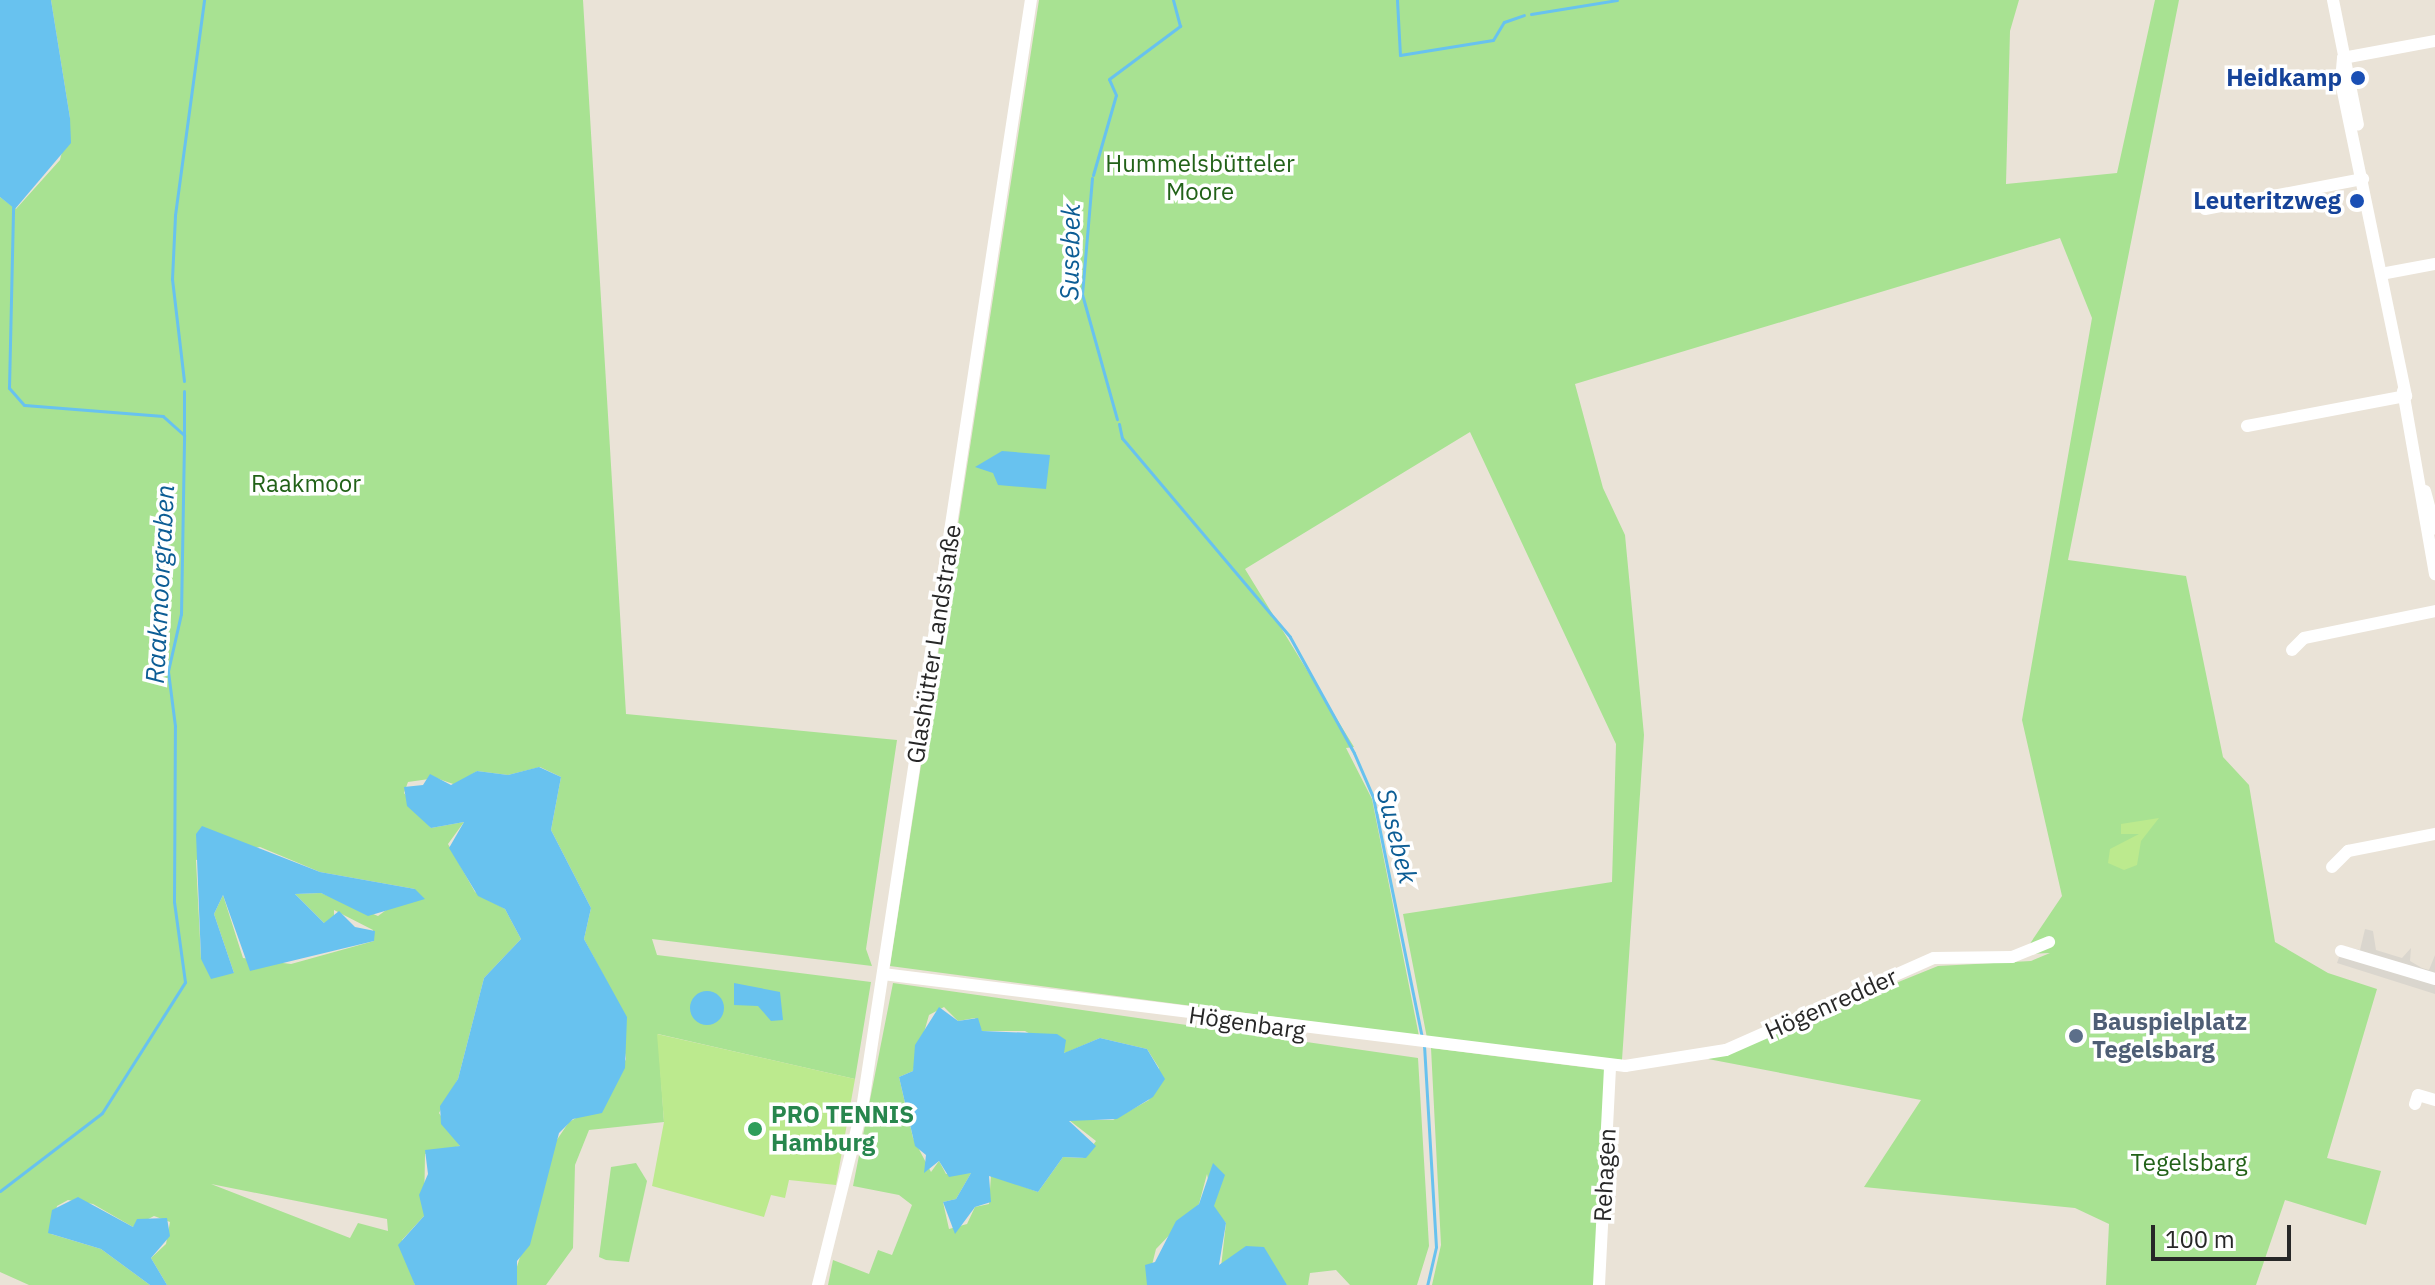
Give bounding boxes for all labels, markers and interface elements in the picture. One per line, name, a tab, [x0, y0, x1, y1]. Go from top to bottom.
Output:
place label: Heidkamp	[2226, 64, 2342, 92]
marker: Heidkamp	[2349, 69, 2367, 87]
park label: Hummelsbütteler Moore	[1105, 150, 1295, 206]
place label: Leuteritzweg	[2193, 187, 2341, 215]
marker: Leuteritzweg	[2348, 192, 2366, 210]
water label: Susebek	[1054, 203, 1086, 301]
park label: Raakmoor	[251, 470, 361, 498]
water label: Raakmoorgraben	[139, 484, 181, 684]
street label: Glashütter Landstraße	[901, 522, 967, 766]
water label: Susebek	[1370, 785, 1424, 887]
street label: Högenredder	[1761, 962, 1901, 1046]
street label: Högenbarg	[1187, 1001, 1307, 1045]
place label: Bauspielplatz Tegelsbarg	[2092, 1008, 2247, 1064]
marker: Bauspielplatz Tegelsbarg	[2067, 1027, 2085, 1045]
place label: PRO TENNIS Hamburg	[771, 1101, 914, 1157]
marker: PRO TENNIS Hamburg	[746, 1120, 764, 1138]
street label: Rehagen	[1588, 1127, 1622, 1223]
park label: Tegelsbarg	[2131, 1149, 2247, 1177]
scale bar	[2155, 1209, 2295, 1259]
text: 100 m	[2165, 1223, 2235, 1255]

